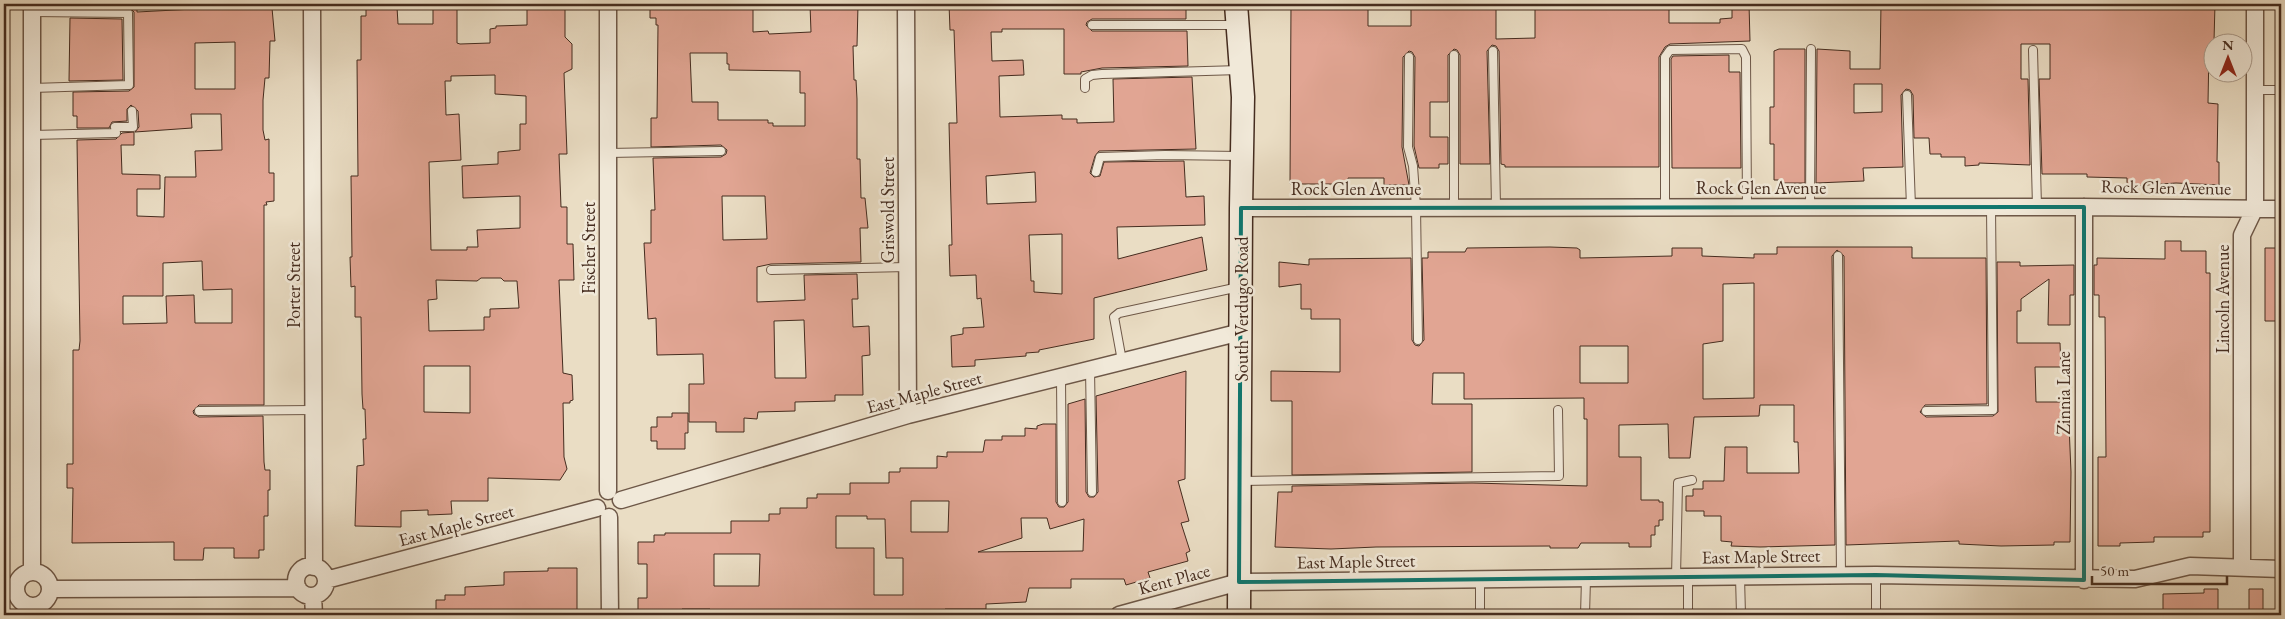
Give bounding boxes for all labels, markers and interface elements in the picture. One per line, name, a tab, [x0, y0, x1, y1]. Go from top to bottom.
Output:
north arrow	[2202, 32, 2252, 82]
text: N	[2222, 36, 2234, 54]
street label: Griswold Street	[876, 156, 899, 263]
street label: Rock Glen Avenue	[2101, 174, 2231, 200]
street label: Rock Glen Avenue	[1696, 176, 1826, 199]
street label: Rock Glen Avenue	[1291, 177, 1421, 200]
street label: Fischer Street	[577, 202, 600, 294]
street label: South Verdugo Road	[1230, 236, 1253, 382]
street label: Porter Street	[282, 242, 305, 328]
street label: Lincoln Avenue	[2211, 244, 2234, 354]
street label: Zinnia Lane	[2052, 351, 2075, 435]
street label: East Maple Street	[864, 365, 985, 418]
street label: East Maple Street	[396, 498, 517, 551]
street label: East Maple Street	[1702, 543, 1821, 569]
street label: East Maple Street	[1297, 548, 1416, 574]
scale bar	[2092, 554, 2228, 586]
street label: Kent Place	[1136, 558, 1212, 600]
text: 50 m	[2100, 561, 2129, 580]

